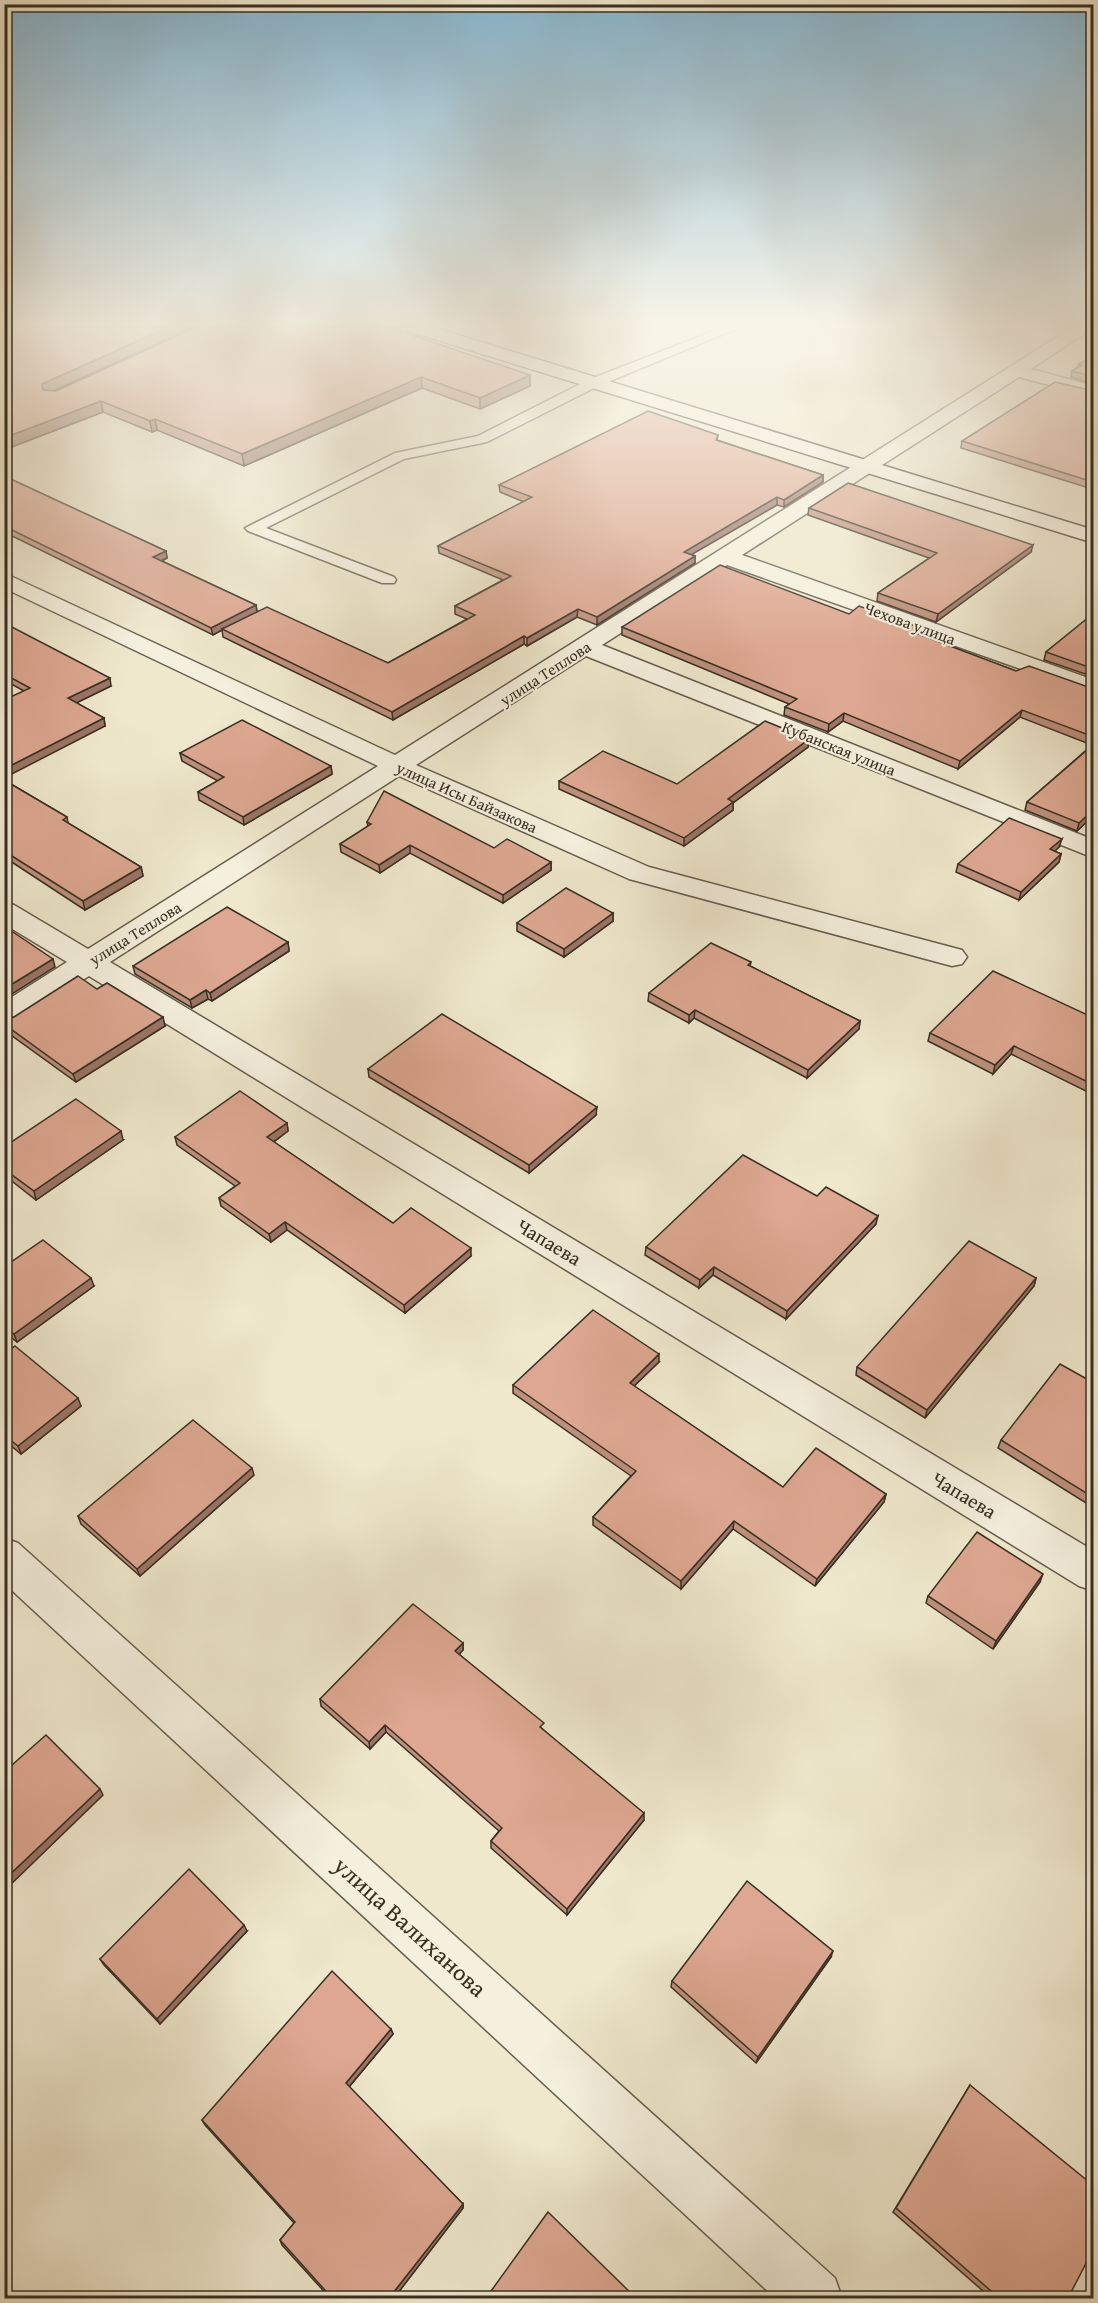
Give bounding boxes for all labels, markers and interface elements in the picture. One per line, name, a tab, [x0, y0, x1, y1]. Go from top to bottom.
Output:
street label: Чехова улица	[861, 595, 959, 651]
street label: улица Теплова	[494, 634, 596, 712]
street label: Кубанская улица	[778, 714, 900, 782]
street label: улица Исы Байзакова	[392, 755, 542, 839]
street label: улица Теплова	[83, 895, 186, 971]
street label: Чапаева	[511, 1211, 588, 1273]
street label: Чапаева	[926, 1464, 1003, 1526]
street label: улица Валиханова	[325, 1848, 495, 2005]

